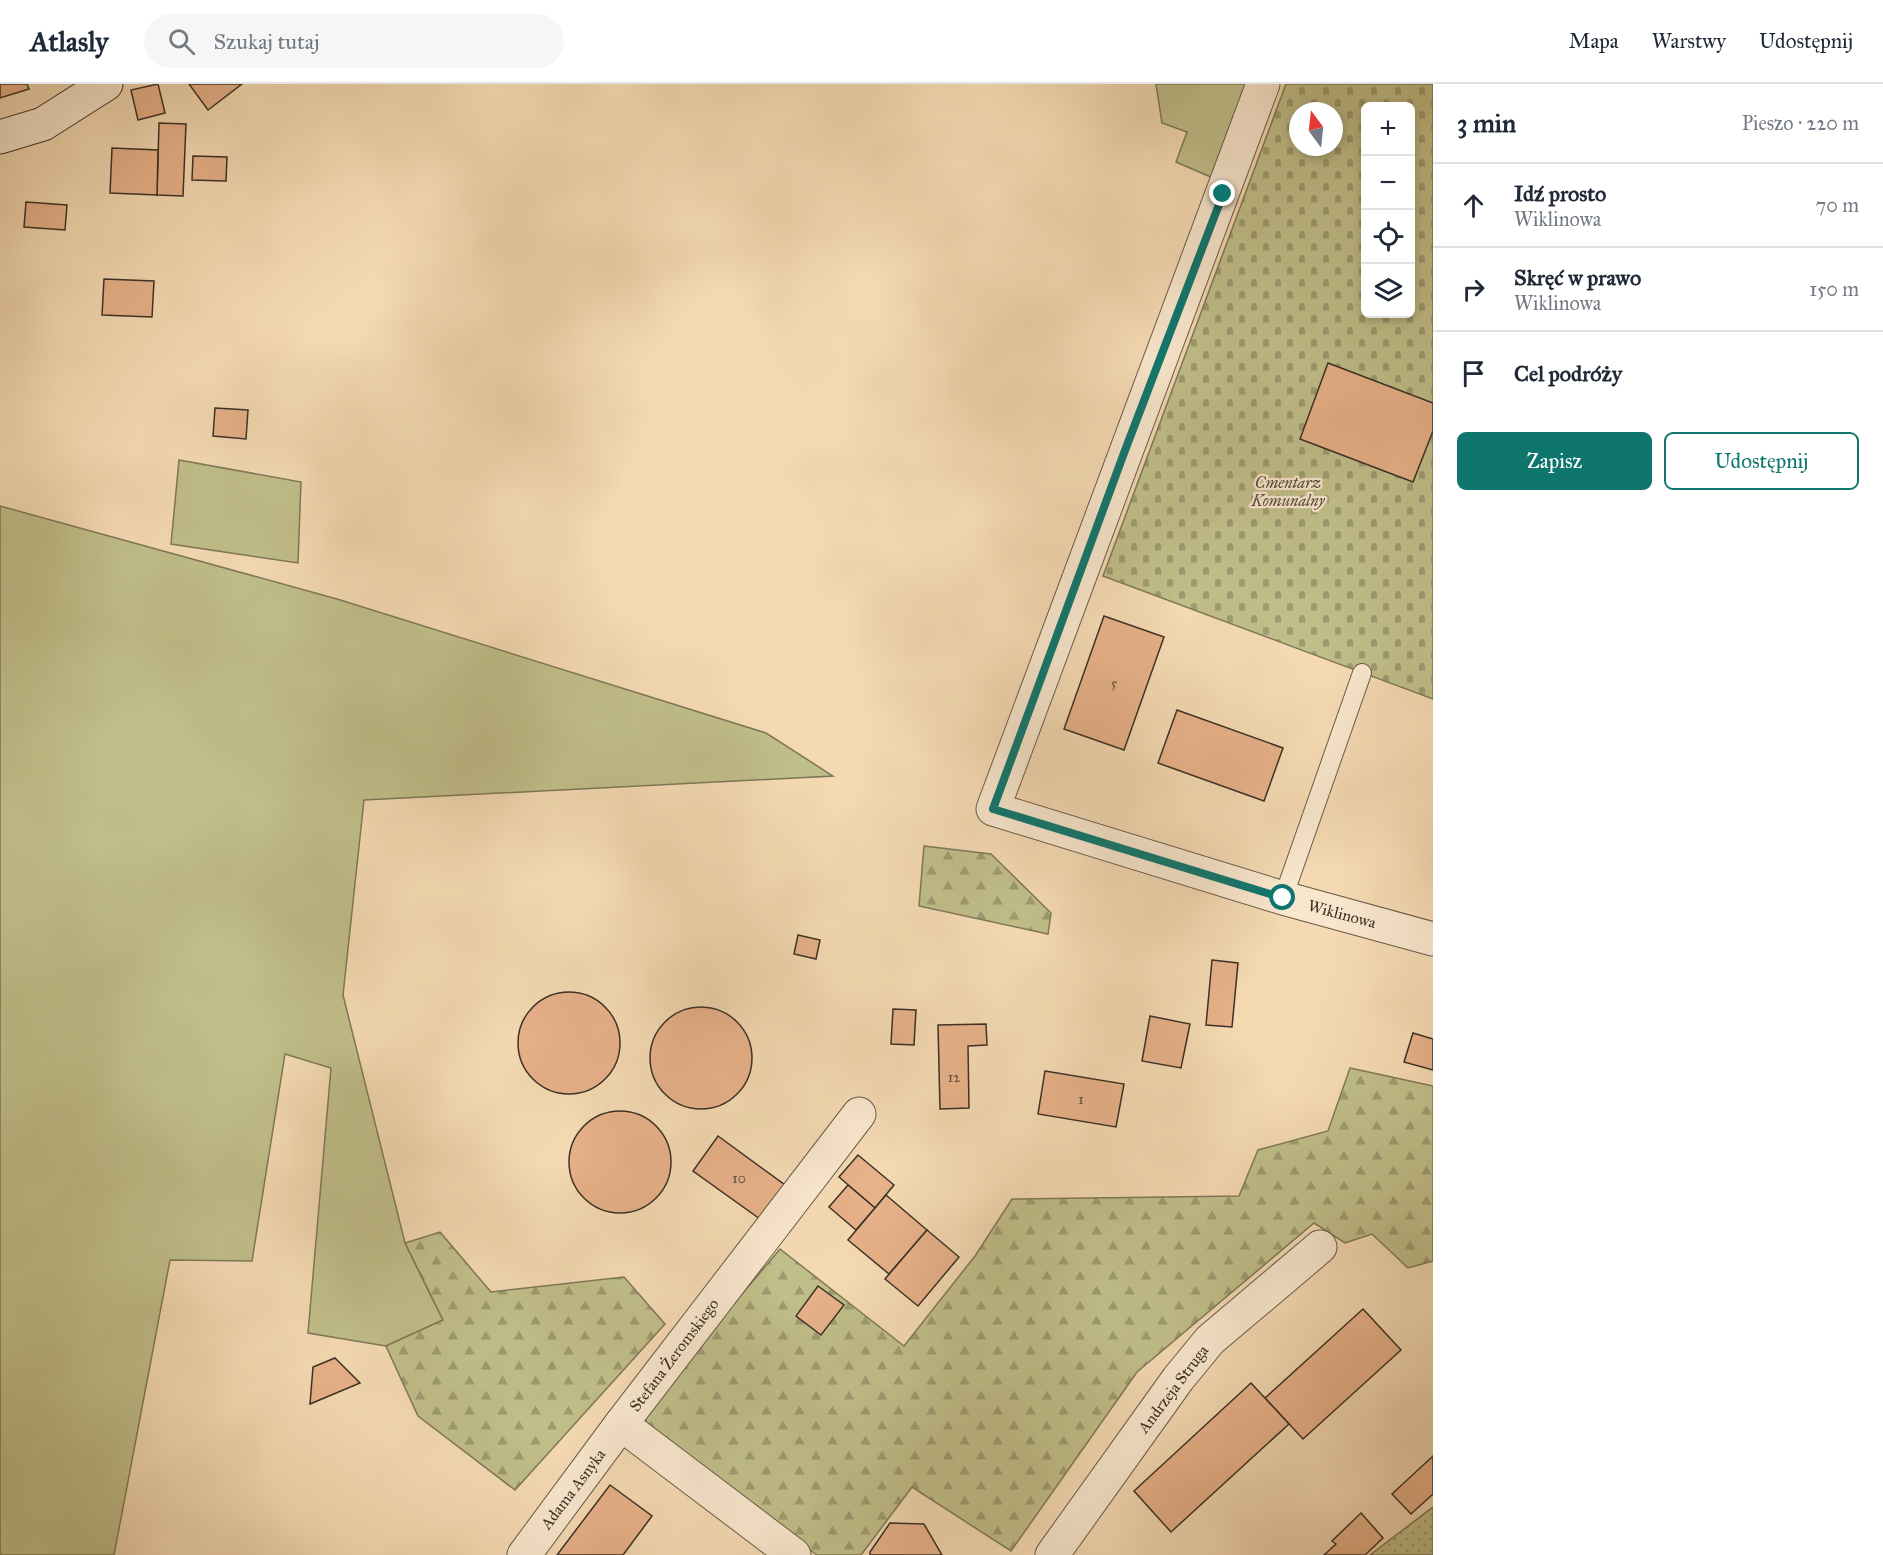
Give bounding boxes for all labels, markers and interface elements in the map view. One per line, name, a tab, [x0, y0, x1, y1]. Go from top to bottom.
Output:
search box	[144, 14, 564, 68]
text: Atlasly	[30, 24, 108, 59]
icon: search	[165, 25, 198, 58]
text: Szukaj tutaj	[213, 28, 320, 55]
text: Mapa	[1569, 28, 1619, 54]
text: Warstwy	[1652, 28, 1726, 54]
text: Udostępnij	[1759, 28, 1853, 54]
north arrow	[1289, 102, 1343, 156]
map controls	[1361, 102, 1415, 318]
button: +	[1361, 102, 1415, 156]
text: 3 min	[1457, 107, 1516, 139]
text: Pieszo · 220 m	[1742, 111, 1859, 135]
button: −	[1361, 156, 1415, 210]
route end	[1209, 180, 1235, 206]
text: Idź prosto	[1514, 180, 1606, 207]
icon: ahead	[1457, 189, 1490, 222]
text: 70 m	[1816, 193, 1859, 217]
text: Wiklinowa	[1514, 207, 1601, 231]
button: locate	[1361, 210, 1415, 264]
button: layers	[1361, 264, 1415, 318]
text: Skręć w prawo	[1514, 264, 1641, 291]
icon: right	[1457, 273, 1490, 306]
text: 150 m	[1809, 277, 1859, 301]
text: Wiklinowa	[1514, 291, 1601, 315]
icon: arrive	[1457, 357, 1490, 390]
text: Cel podróży	[1514, 360, 1622, 387]
button: Zapisz	[1457, 432, 1652, 490]
button: Udostępnij	[1664, 432, 1859, 490]
park label: Cmentarz Komunalny	[1250, 473, 1326, 510]
house number: 5	[1111, 675, 1118, 692]
route start	[1269, 884, 1295, 910]
street label: Wiklinowa	[1306, 896, 1378, 932]
house number: 12	[948, 1069, 960, 1086]
house number: 1	[1078, 1091, 1084, 1108]
house number: 10	[732, 1170, 746, 1187]
street label: Stefana Żeromskiego	[625, 1294, 723, 1416]
street label: Andrzeja Struga	[1133, 1341, 1213, 1438]
street label: Adama Asnyka	[536, 1445, 610, 1534]

